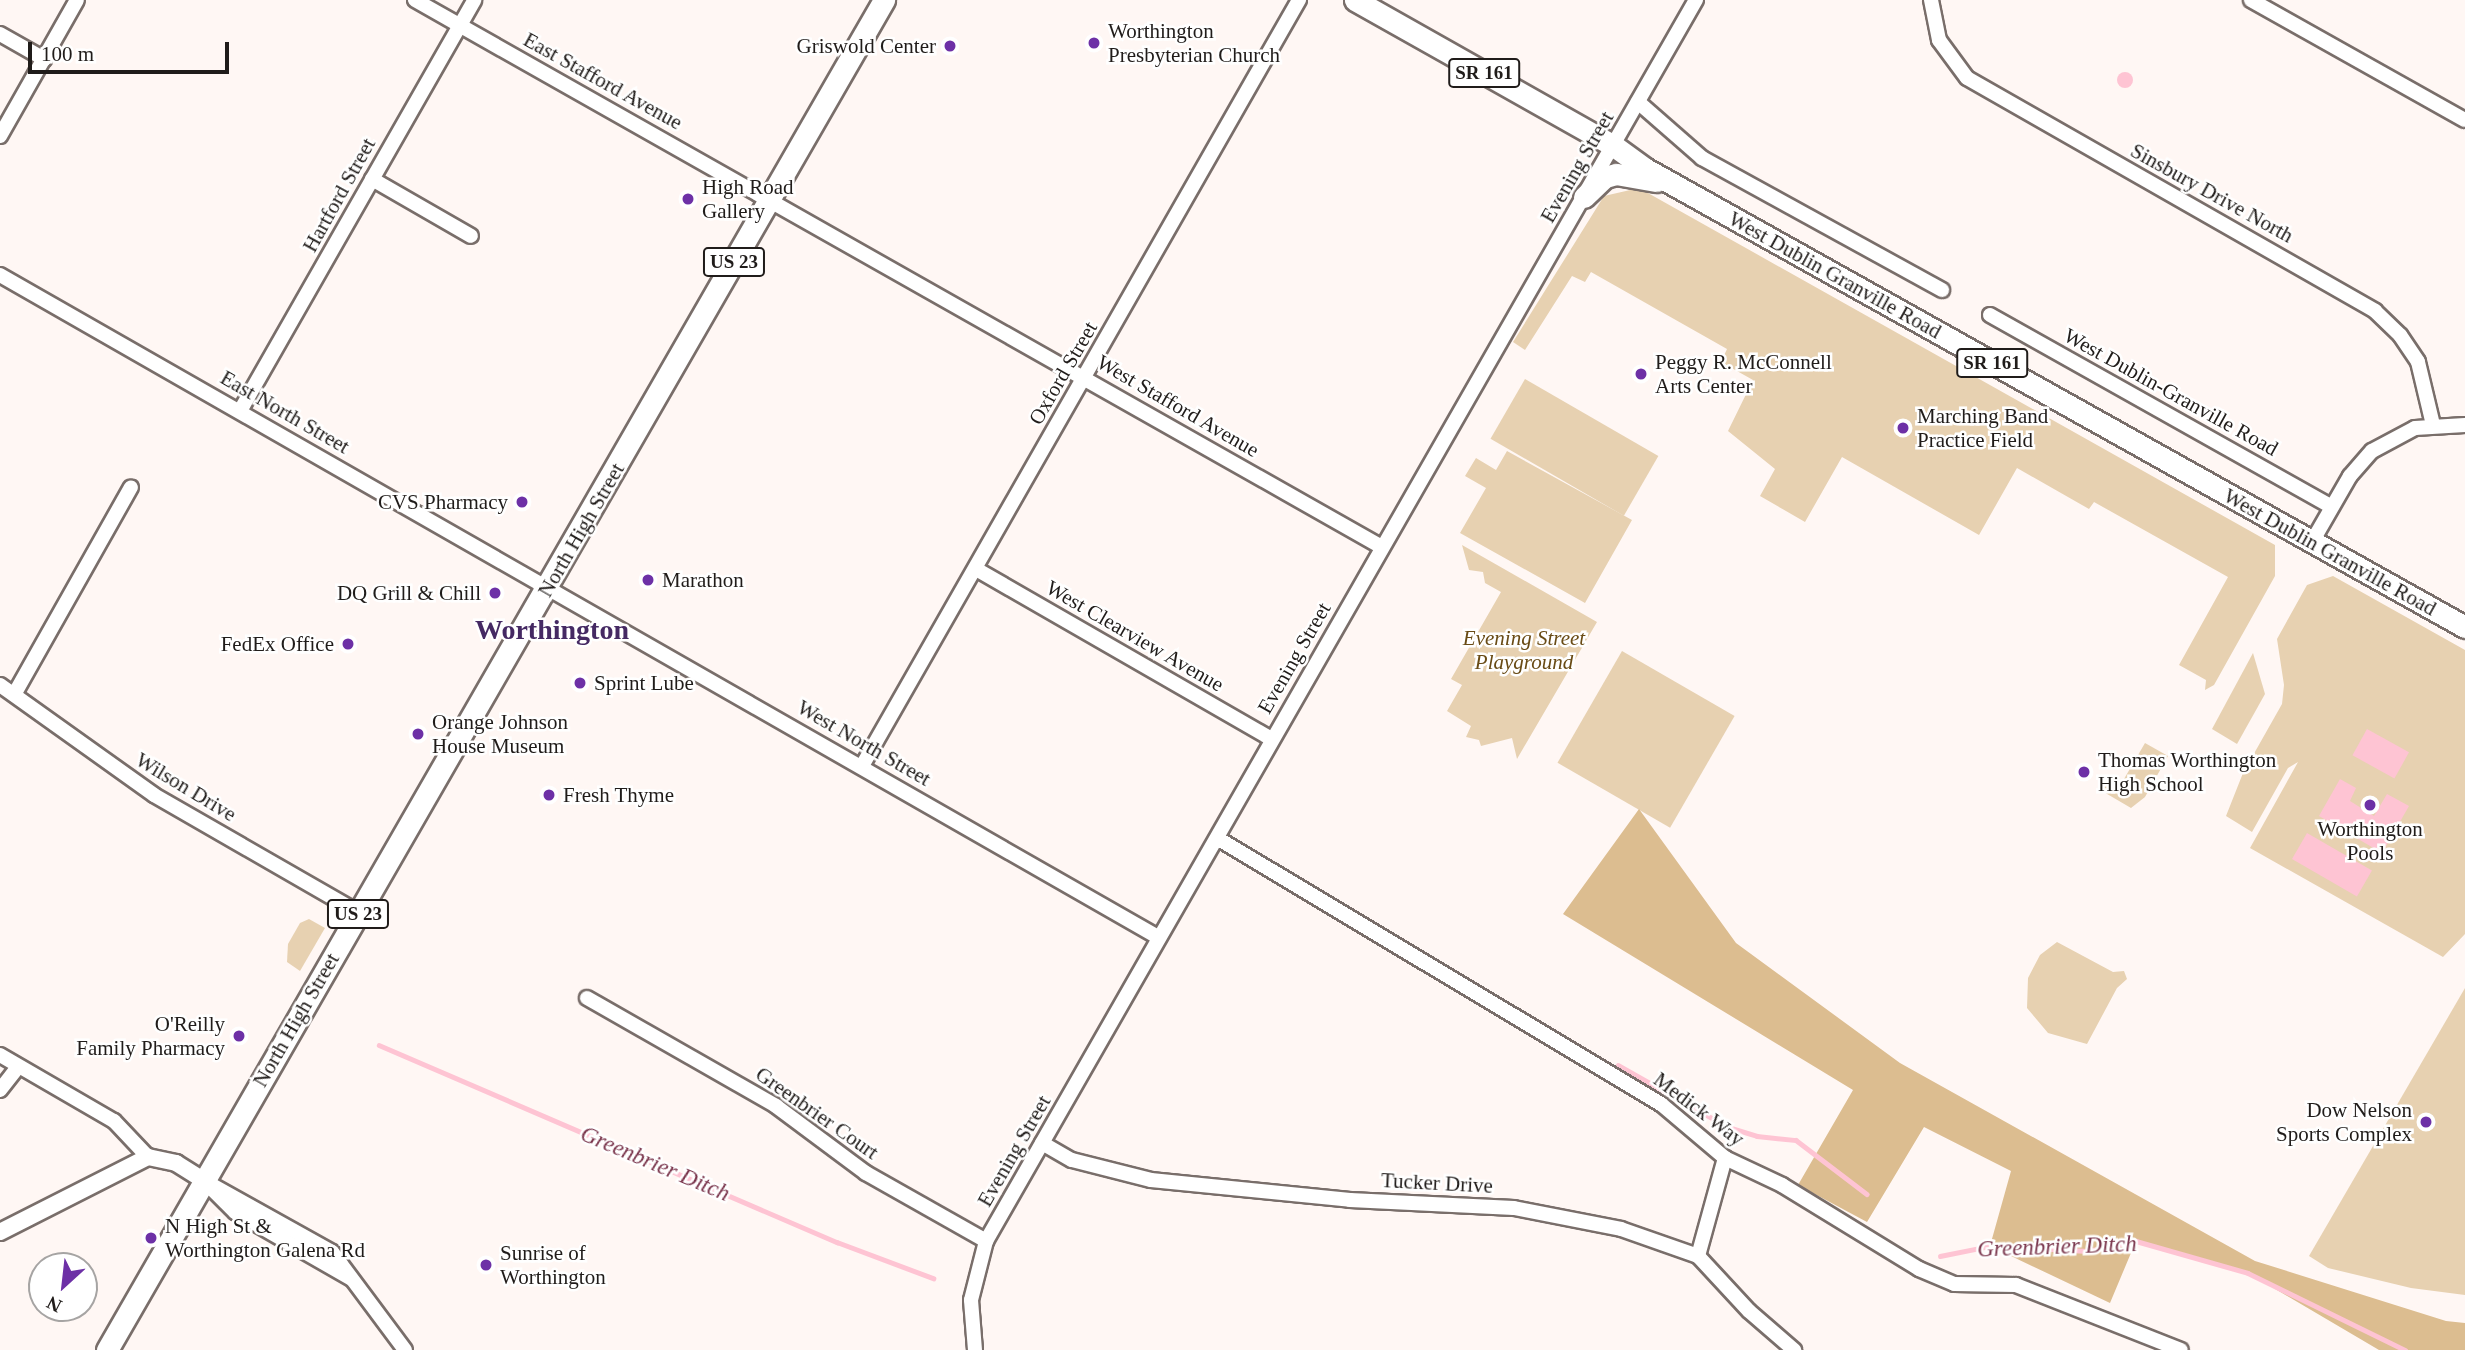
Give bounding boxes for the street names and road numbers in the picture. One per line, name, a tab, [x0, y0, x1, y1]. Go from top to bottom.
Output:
street label: East Stafford Avenue	[519, 27, 687, 135]
road number: SR 161	[1447, 58, 1521, 88]
street label: Evening Street	[1535, 107, 1619, 227]
street label: Hartford Street	[297, 134, 381, 256]
street label: Sinsbury Drive North	[2126, 138, 2298, 248]
street label: West Dublin Granville Road	[1724, 206, 1946, 344]
road number: US 23	[702, 246, 766, 278]
street label: Oxford Street	[1023, 317, 1103, 429]
street label: West Dublin-Granville Road	[2060, 323, 2282, 461]
road number: SR 161	[1955, 348, 2029, 378]
street label: West Stafford Avenue	[1092, 349, 1264, 463]
street label: East North Street	[216, 365, 354, 459]
street label: North High Street	[532, 459, 630, 601]
street label: West Dublin Granville Road	[2219, 483, 2441, 621]
street label: West Clearview Avenue	[1041, 575, 1229, 697]
street label: Evening Street	[1252, 598, 1336, 718]
street label: West North Street	[793, 695, 935, 791]
street label: Wilson Drive	[131, 747, 241, 827]
road number: US 23	[326, 898, 390, 930]
street label: North High Street	[247, 949, 345, 1091]
street label: Greenbrier Court	[751, 1061, 883, 1165]
street label: Medick Way	[1649, 1067, 1749, 1151]
street label: Evening Street	[972, 1091, 1056, 1211]
street label: Tucker Drive	[1381, 1167, 1493, 1199]

